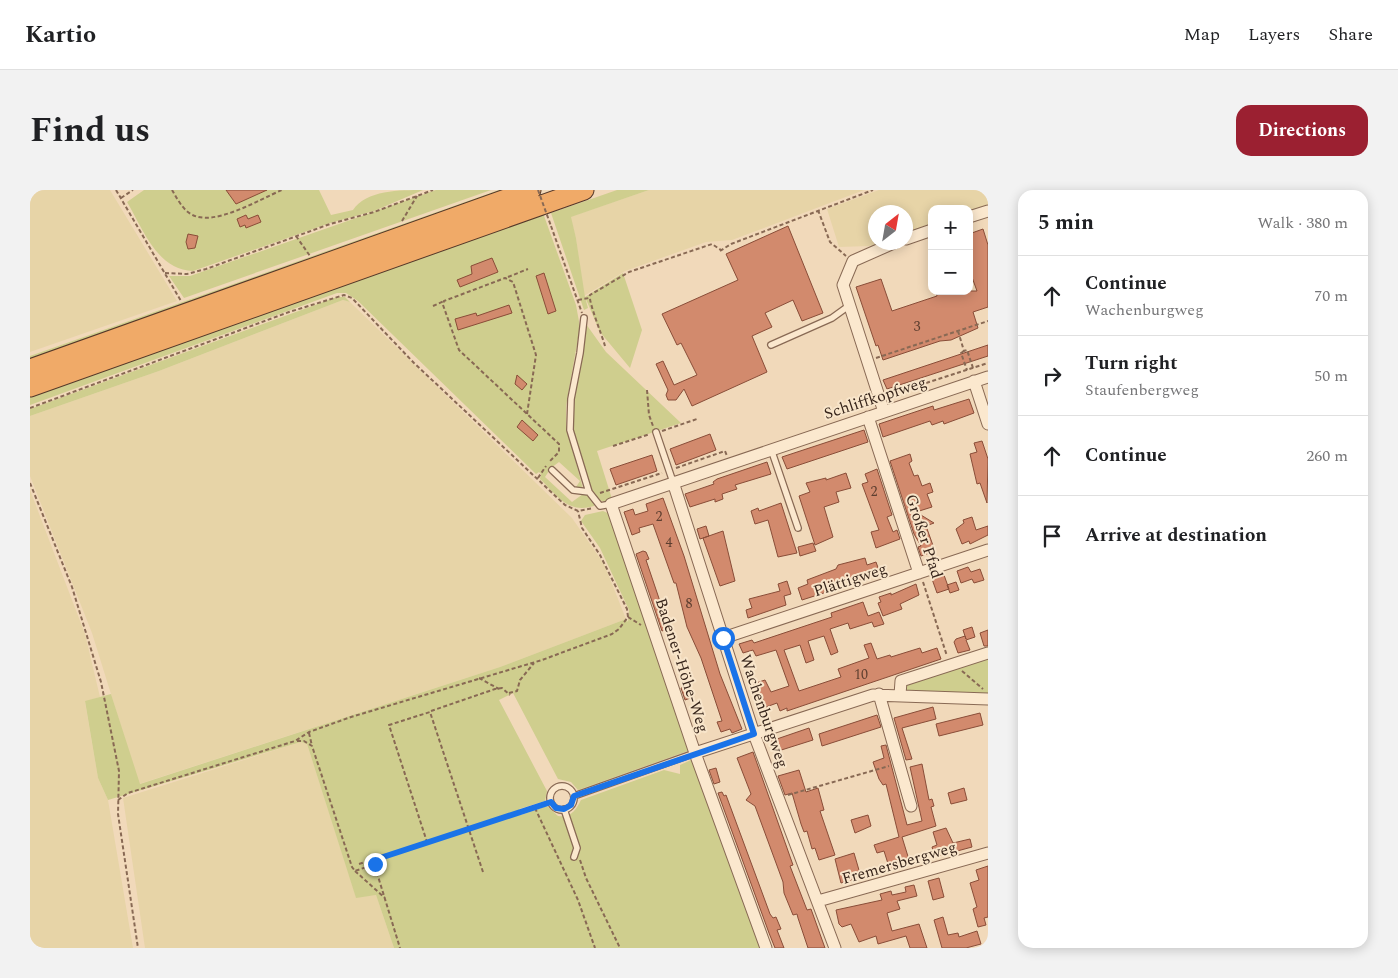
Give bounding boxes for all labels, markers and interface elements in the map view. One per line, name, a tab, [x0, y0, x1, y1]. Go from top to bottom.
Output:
text: Kartio	[25, 17, 96, 53]
text: Map	[1184, 21, 1220, 48]
text: Layers	[1248, 21, 1300, 48]
text: Share	[1328, 21, 1373, 48]
text: Find us	[30, 104, 150, 157]
button: Directions	[1236, 105, 1368, 156]
north arrow	[868, 205, 913, 250]
map controls	[928, 205, 973, 295]
button: +	[928, 205, 973, 250]
text: 5 min	[1038, 207, 1094, 239]
text: Walk · 380 m	[1257, 211, 1348, 235]
button: −	[928, 250, 973, 295]
text: Continue	[1085, 269, 1167, 298]
icon: ahead	[1038, 282, 1066, 310]
text: 70 m	[1314, 284, 1348, 308]
text: Wachenburgweg	[1085, 298, 1204, 322]
house number: 3	[914, 316, 921, 337]
text: Turn right	[1085, 349, 1178, 378]
icon: right	[1038, 362, 1066, 390]
text: 50 m	[1314, 364, 1348, 388]
street label: Schliffkopfweg	[821, 370, 930, 426]
text: Staufenbergweg	[1085, 378, 1199, 402]
text: Continue	[1085, 441, 1167, 470]
icon: ahead	[1038, 442, 1066, 470]
text: 260 m	[1306, 444, 1348, 468]
house number: 2	[871, 481, 878, 502]
street label: Großer Pfad	[899, 491, 949, 582]
house number: 2	[656, 506, 663, 527]
text: Arrive at destination	[1085, 521, 1267, 550]
icon: arrive	[1038, 522, 1066, 550]
house number: 4	[666, 532, 673, 553]
street label: Plättigweg	[810, 557, 890, 603]
house number: 8	[686, 593, 693, 614]
street label: Badener-Höhe-Weg	[649, 595, 715, 736]
route start	[712, 627, 735, 650]
street label: Wachenburgweg	[733, 651, 795, 771]
house number: 10	[854, 664, 868, 685]
street label: Fremersbergweg	[839, 835, 960, 891]
route end	[364, 853, 387, 876]

